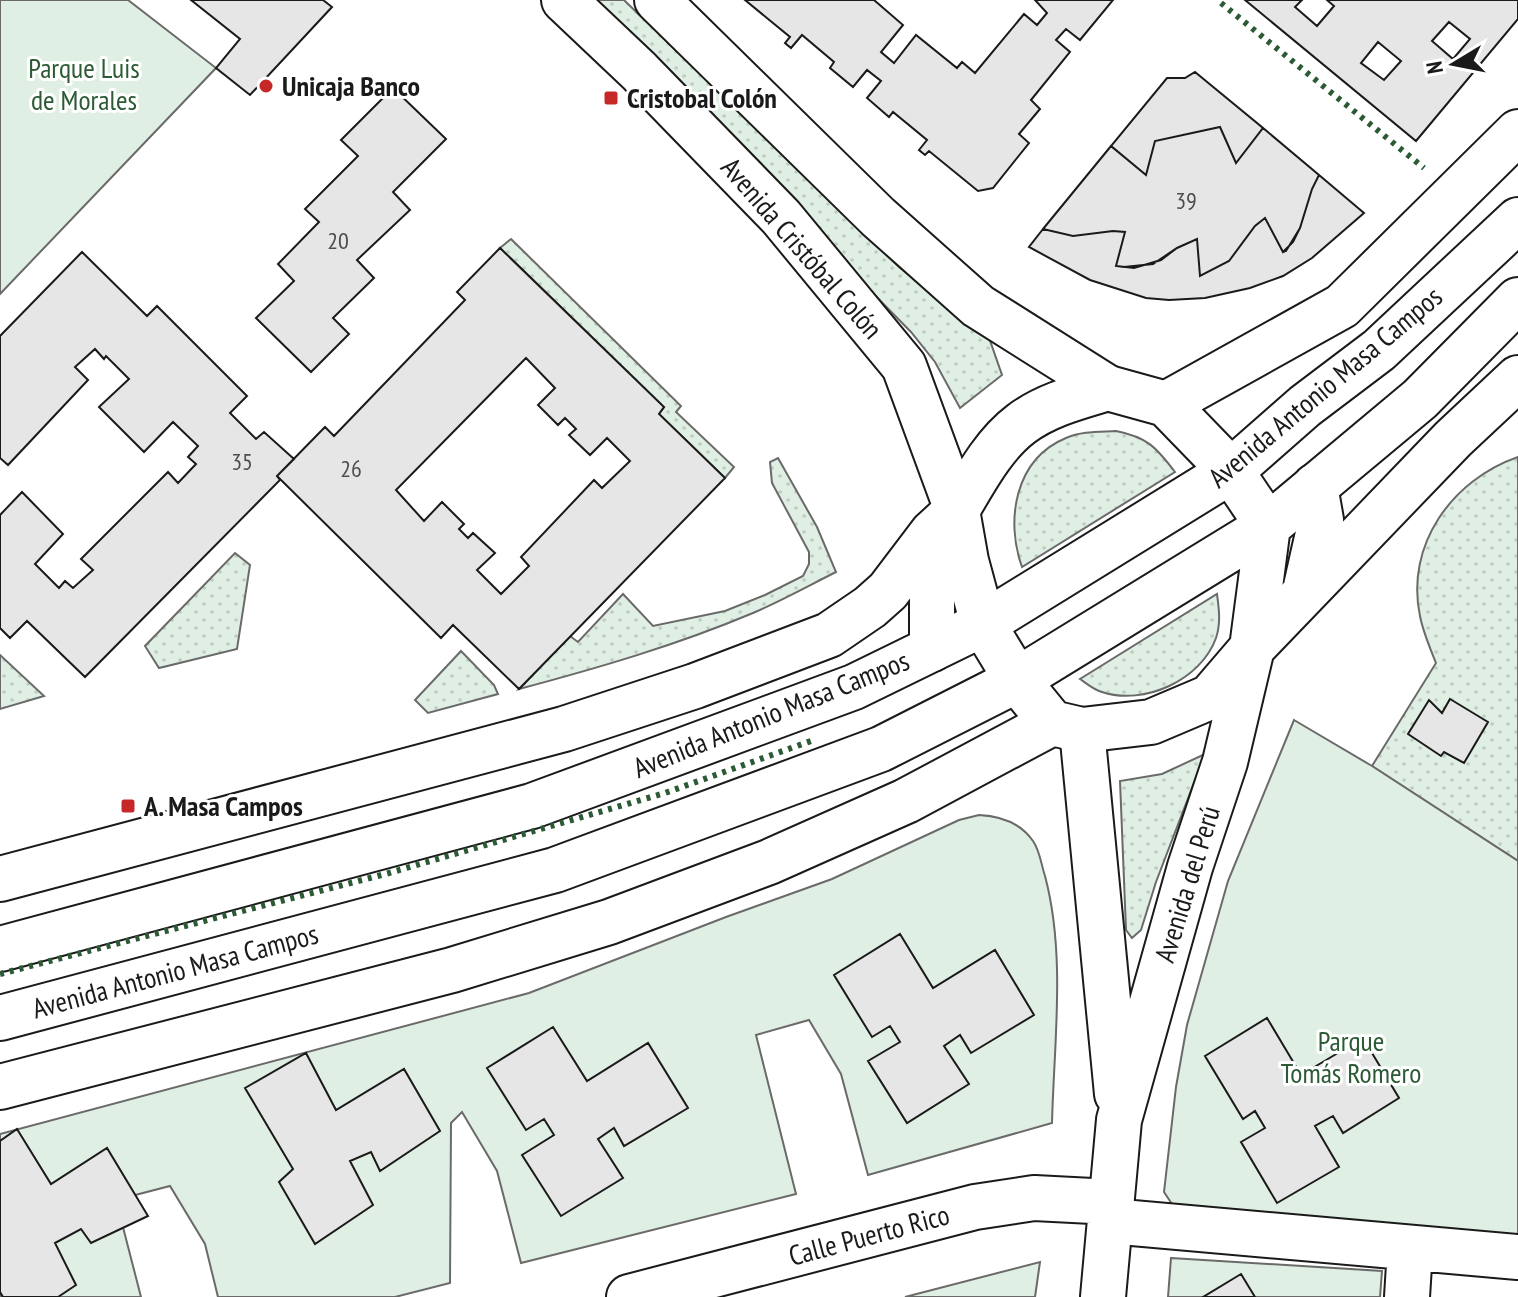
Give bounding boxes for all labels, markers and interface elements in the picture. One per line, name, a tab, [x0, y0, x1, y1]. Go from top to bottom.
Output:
north arrow	[1414, 24, 1494, 104]
park label: Parque Luis de Morales	[28, 49, 140, 118]
text: N	[1419, 59, 1449, 76]
place label: Unicaja Banco	[282, 67, 420, 104]
marker: Unicaja Banco	[257, 77, 275, 95]
place label: Cristobal Colón	[627, 79, 777, 116]
marker: Cristobal Colón	[602, 89, 620, 107]
street label: Avenida Cristóbal Colón	[713, 149, 891, 346]
house number: 39	[1175, 185, 1197, 216]
house number: 20	[327, 225, 349, 256]
street label: Avenida Antonio Masa Campos	[1200, 278, 1449, 495]
house number: 35	[231, 446, 253, 477]
house number: 26	[340, 453, 362, 484]
street label: Avenida Antonio Masa Campos	[627, 641, 914, 786]
place label: A. Masa Campos	[143, 787, 303, 824]
marker: A. Masa Campos	[119, 797, 137, 815]
street label: Avenida del Perú	[1145, 801, 1228, 967]
street label: Avenida Antonio Masa Campos	[28, 915, 322, 1026]
park label: Parque Tomás Romero	[1281, 1022, 1421, 1091]
street label: Calle Puerto Rico	[785, 1195, 953, 1274]

